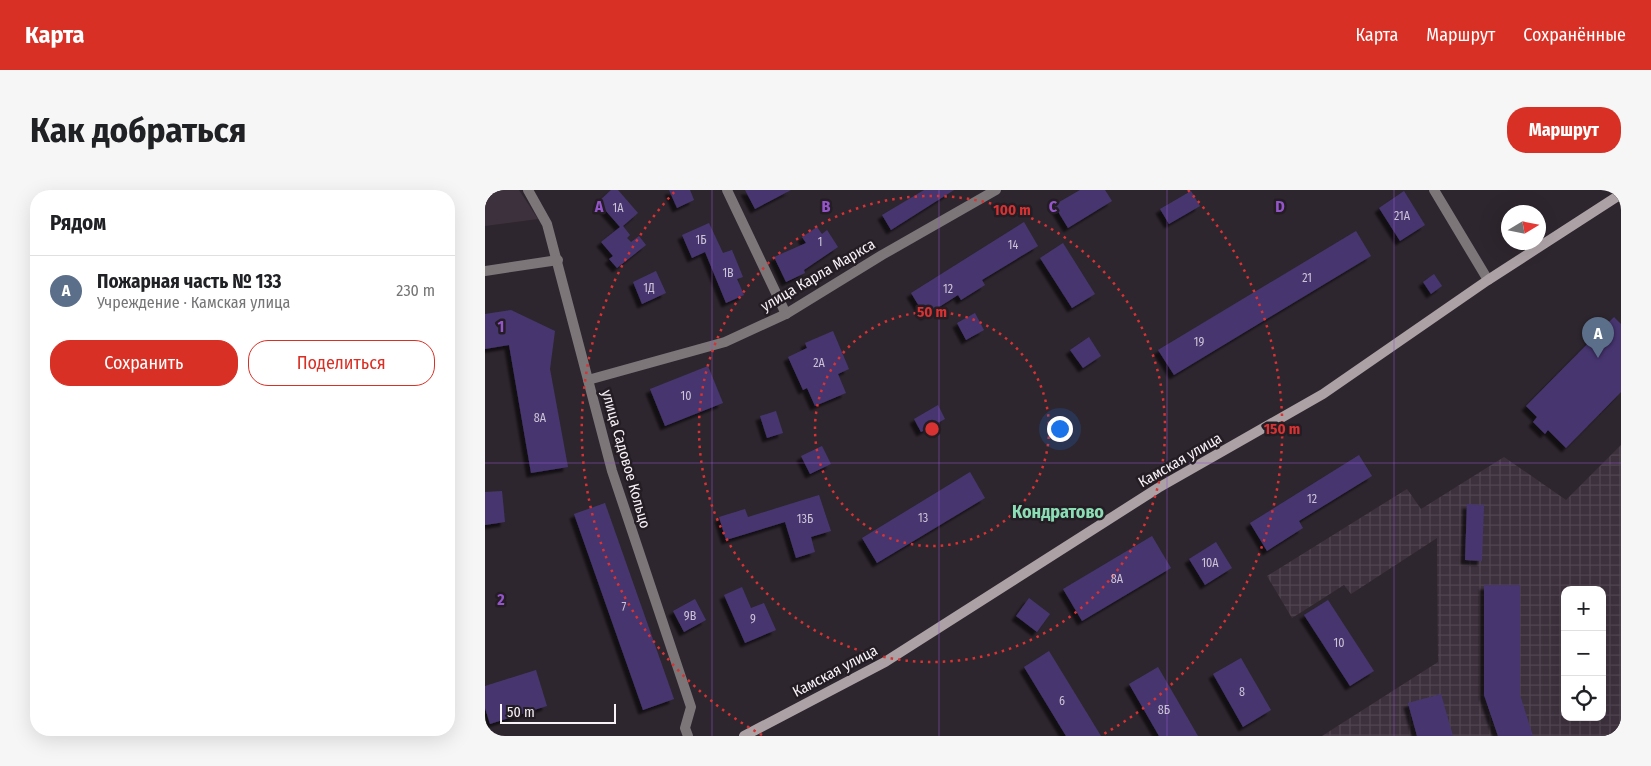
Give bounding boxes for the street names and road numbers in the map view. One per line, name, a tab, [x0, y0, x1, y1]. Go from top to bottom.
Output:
street label: улица Карла Маркса	[758, 235, 878, 315]
street label: улица Садовое Кольцо	[598, 388, 654, 531]
street label: Камская улица	[1135, 429, 1225, 491]
street label: Камская улица	[789, 641, 881, 701]

